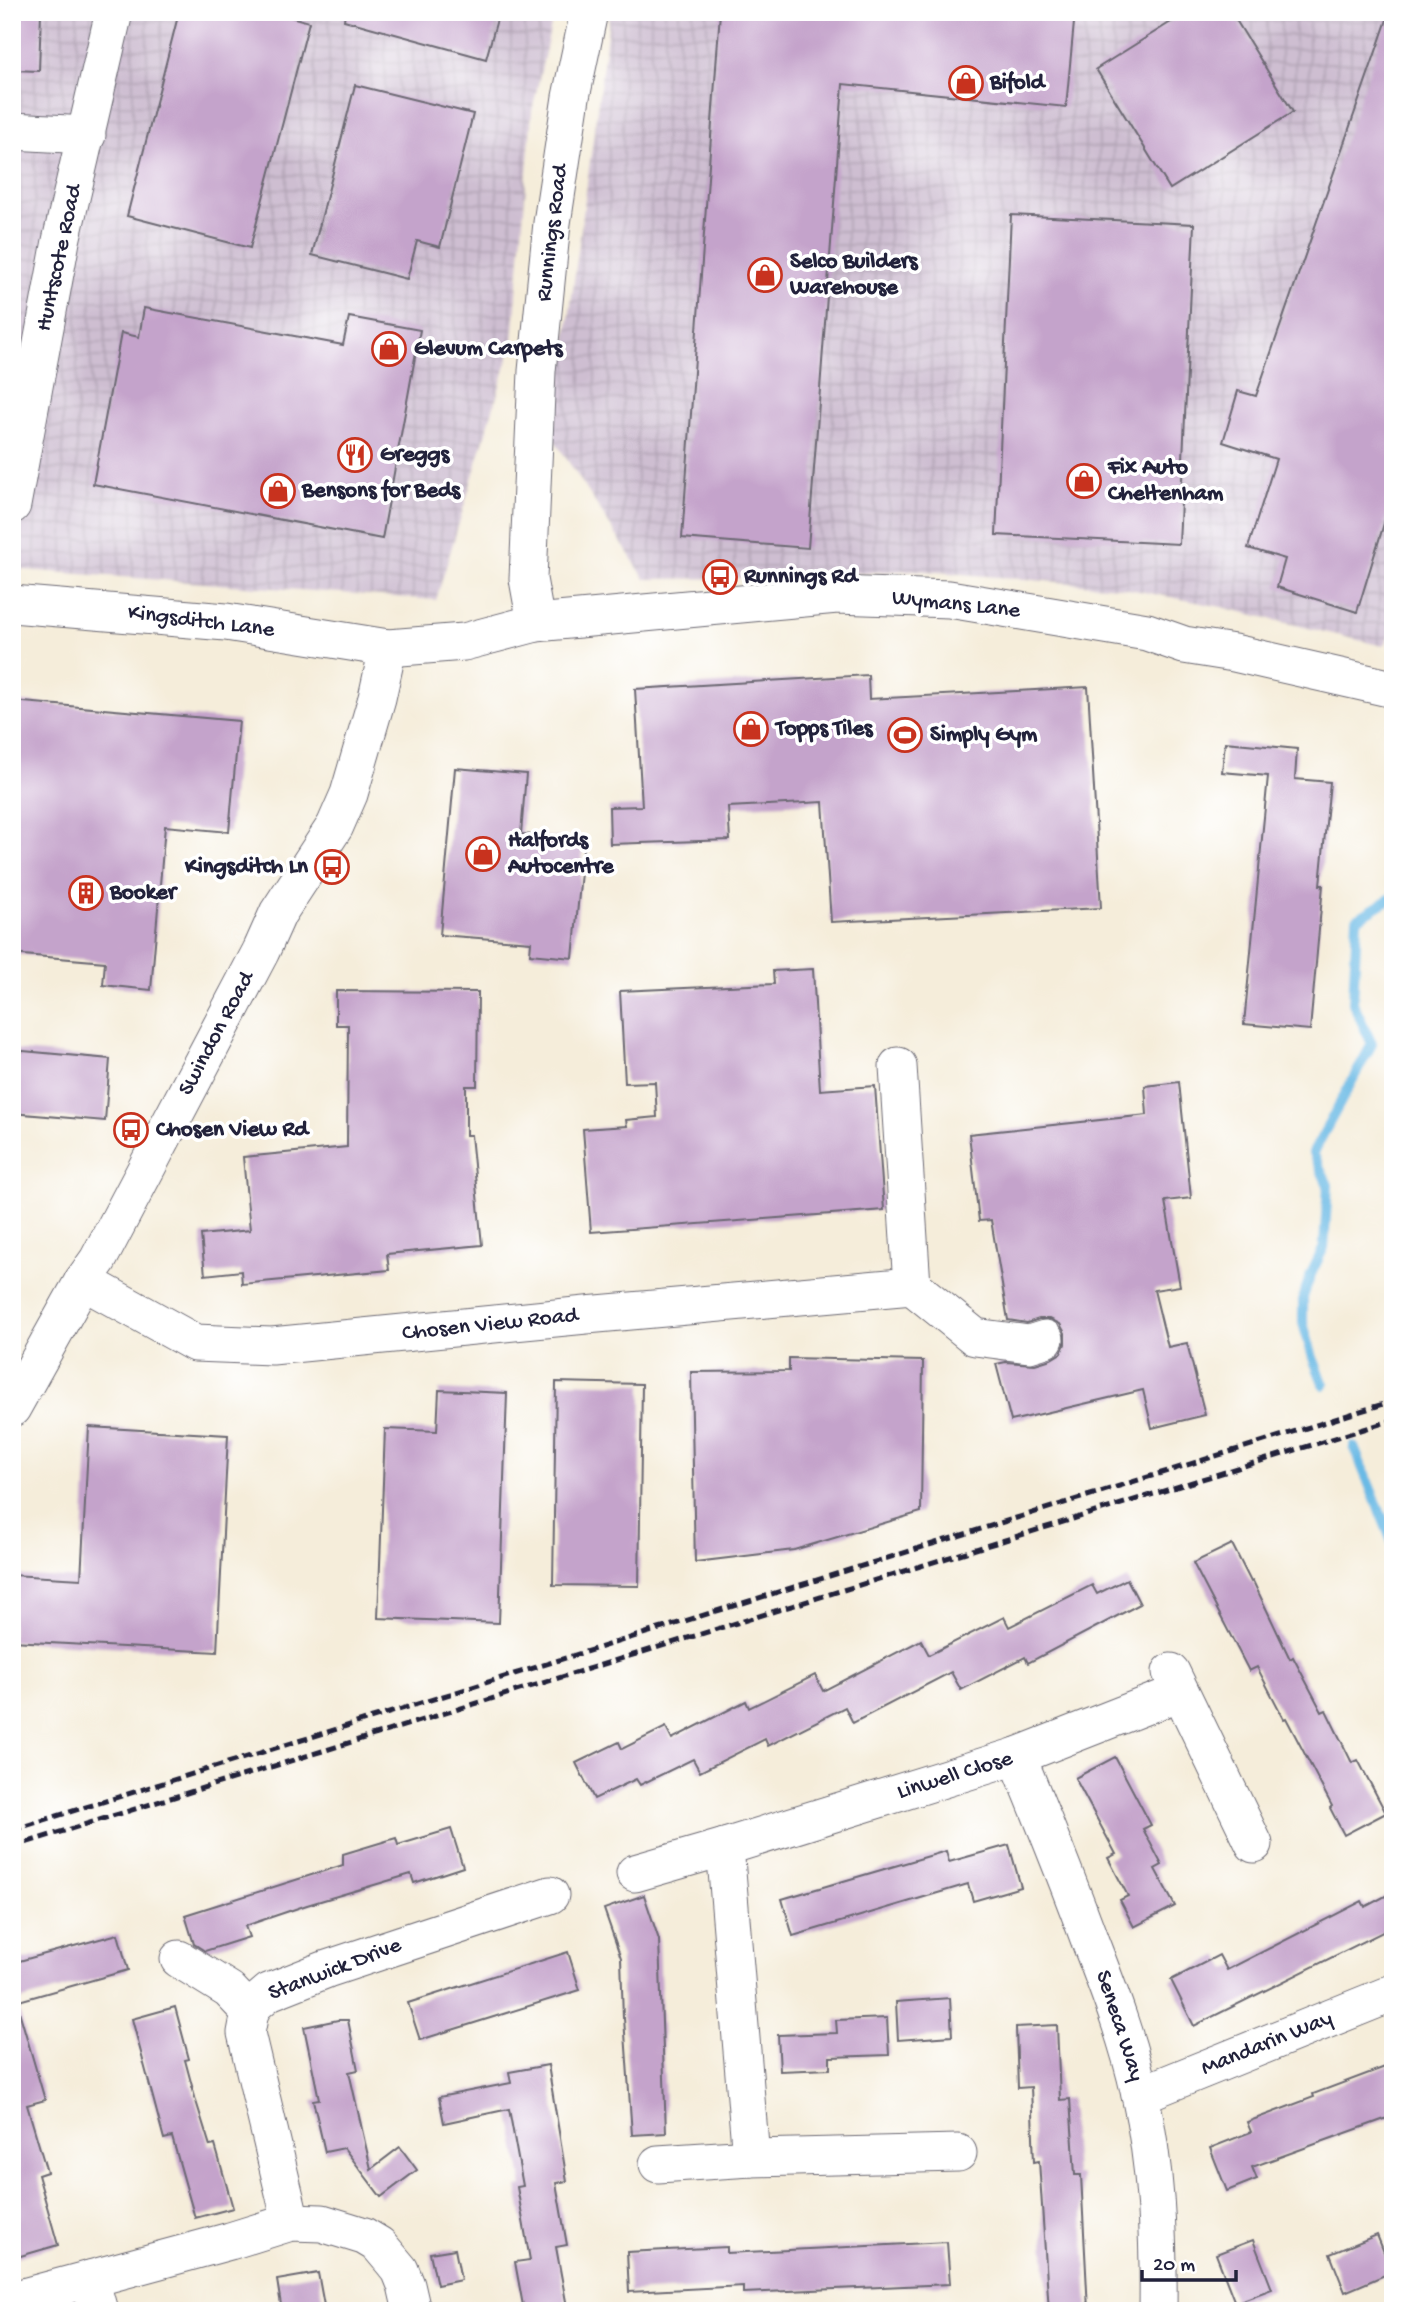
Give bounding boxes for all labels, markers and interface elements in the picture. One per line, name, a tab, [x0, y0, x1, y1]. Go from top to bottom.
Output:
shop icon: Bifold	[947, 64, 985, 102]
place label: Bifold	[989, 70, 1047, 97]
street label: Runnings Road	[531, 161, 575, 303]
street label: Huntscote Road	[31, 181, 89, 334]
place label: Selco Builders Warehouse	[789, 249, 919, 302]
shop icon: Selco Builders Warehouse	[746, 256, 784, 294]
shop icon: Glevum Carpets	[370, 330, 408, 368]
place label: Glevum Carpets	[414, 336, 564, 363]
restaurant icon: Greggs	[336, 436, 374, 474]
place label: Greggs	[380, 442, 451, 469]
place label: Fix Auto Cheltenham	[1107, 455, 1224, 508]
shop icon: Fix Auto Cheltenham	[1065, 462, 1103, 500]
shop icon: Bensons for Beds	[259, 472, 297, 510]
place label: Bensons for Beds	[301, 478, 461, 505]
bus stop icon: Runnings Rd	[701, 558, 739, 596]
place label: Runnings Rd	[743, 564, 860, 591]
street label: Wymans Lane	[891, 585, 1023, 625]
street label: Kingsditch Lane	[126, 600, 277, 645]
shop icon: Topps Tiles	[732, 710, 770, 748]
place label: Topps Tiles	[774, 716, 874, 743]
sports icon: Simply Gym	[886, 716, 924, 754]
place label: Simply Gym	[930, 722, 1038, 749]
place label: Halfords Autocentre	[507, 828, 615, 881]
shop icon: Halfords Autocentre	[464, 835, 502, 873]
bus stop icon: Kingsditch Ln	[313, 848, 351, 886]
place label: Kingsditch Ln	[184, 854, 309, 881]
building icon: Booker	[67, 874, 105, 912]
place label: Booker	[109, 880, 179, 907]
street label: Swindon Road	[173, 966, 262, 1101]
bus stop icon: Chosen View Rd	[112, 1111, 150, 1149]
place label: Chosen View Rd	[156, 1117, 310, 1144]
street label: Chosen View Road	[401, 1302, 581, 1348]
street label: Linwell Close	[894, 1745, 1017, 1806]
street label: Stanwick Drive	[265, 1932, 406, 2008]
street label: Seneca Way	[1088, 1967, 1150, 2085]
street label: Mandarin Way	[1197, 2005, 1337, 2083]
scale bar	[1142, 2239, 1237, 2283]
text: 20 m	[1153, 2254, 1195, 2279]

